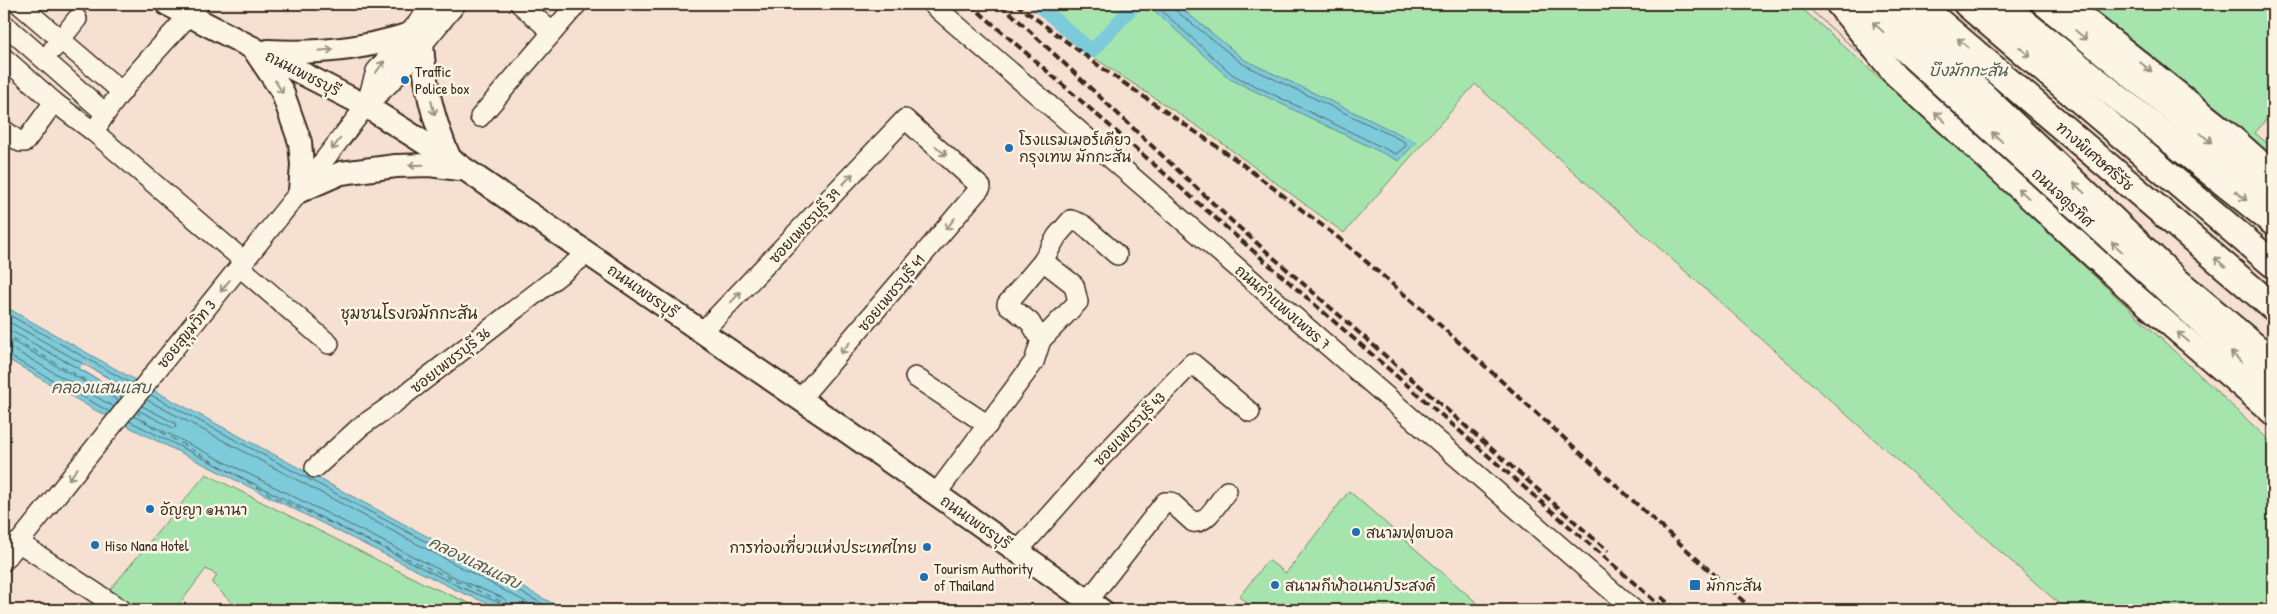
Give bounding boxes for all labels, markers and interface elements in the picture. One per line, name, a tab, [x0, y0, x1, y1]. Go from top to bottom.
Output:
one-way arrow	[1871, 21, 1884, 33]
one-way arrow	[2074, 29, 2087, 40]
one-way arrow	[1957, 37, 1970, 48]
street label: ถนนเพชรบุรี	[261, 45, 345, 102]
one-way arrow	[318, 45, 334, 55]
one-way arrow	[2018, 47, 2031, 58]
water label: บึงมักกะสัน	[1929, 59, 2009, 81]
one-way arrow	[375, 61, 386, 74]
place label: Traffic Police box	[415, 61, 470, 99]
one-way arrow	[2139, 62, 2152, 73]
marker: Traffic Police box	[399, 74, 411, 86]
one-way arrow	[274, 80, 284, 94]
one-way arrow	[429, 99, 438, 115]
one-way arrow	[1934, 112, 1947, 123]
street label: ทางพิเศษศรีรัช	[2052, 116, 2139, 196]
place label: โรงแรมเมอร์เคียว กรุงเทพ มักกะสัน	[1019, 129, 1131, 168]
one-way arrow	[1991, 131, 2004, 143]
one-way arrow	[2199, 133, 2212, 144]
one-way arrow	[331, 137, 341, 151]
marker: โรงแรมเมอร์เคียว กรุงเทพ มักกะสัน	[1003, 142, 1015, 154]
one-way arrow	[935, 146, 948, 157]
one-way arrow	[409, 160, 425, 170]
street label: ถนนจตุรทิศ	[2027, 163, 2099, 233]
one-way arrow	[842, 173, 854, 186]
one-way arrow	[2073, 182, 2085, 194]
street label: ซอยเพชรบุรี 39	[764, 184, 845, 269]
one-way arrow	[2016, 187, 2029, 199]
one-way arrow	[2235, 190, 2248, 201]
one-way arrow	[945, 217, 956, 230]
one-way arrow	[2110, 241, 2123, 253]
street label: ซอยเพชรบุรี 41	[853, 250, 930, 337]
one-way arrow	[2213, 257, 2226, 268]
street label: ถนนเพชรบุรี	[603, 259, 683, 324]
street label: ถนนกำแพงเพชร 7	[1231, 260, 1335, 354]
one-way arrow	[219, 279, 230, 292]
one-way arrow	[730, 291, 742, 303]
street label: ซอยสุขุมวิท 3	[152, 295, 221, 374]
district label: ชุมชนโรงเจมักกะสัน	[340, 302, 478, 326]
street label: ซอยเพชรบุรี 36	[406, 322, 495, 399]
one-way arrow	[2177, 331, 2190, 342]
one-way arrow	[839, 341, 850, 354]
one-way arrow	[2230, 351, 2243, 363]
water label: คลองแสนแสบ	[51, 376, 152, 398]
street label: ซอยเพชรบุรี 43	[1088, 387, 1171, 471]
one-way arrow	[68, 467, 79, 480]
street label: ถนนเพชรบุรี	[936, 490, 1016, 555]
place label: อัญญา @นานา	[160, 499, 247, 520]
marker: อัญญา @นานา	[144, 503, 156, 515]
place label: สนามฟุตบอล	[1366, 522, 1454, 544]
marker: สนามฟุตบอล	[1350, 526, 1362, 538]
water label: คลองแสนแสบ	[425, 530, 526, 594]
place label: การท่องเที่ยวแห่งประเทศไทย	[729, 534, 917, 558]
place label: Hiso Nana Hotel	[105, 535, 189, 556]
marker: Hiso Nana Hotel	[89, 539, 101, 551]
marker: การท่องเที่ยวแห่งประเทศไทย	[921, 541, 933, 553]
place label: Tourism Authority of Thailand	[934, 558, 1033, 596]
marker: Tourism Authority of Thailand	[918, 571, 930, 583]
place label: สนามกีฬาอเนกประสงค์	[1285, 575, 1436, 596]
place label: มักกะสัน	[1706, 575, 1762, 596]
marker: มักกะสัน	[1688, 578, 1702, 592]
marker: สนามกีฬาอเนกประสงค์	[1269, 579, 1281, 591]

